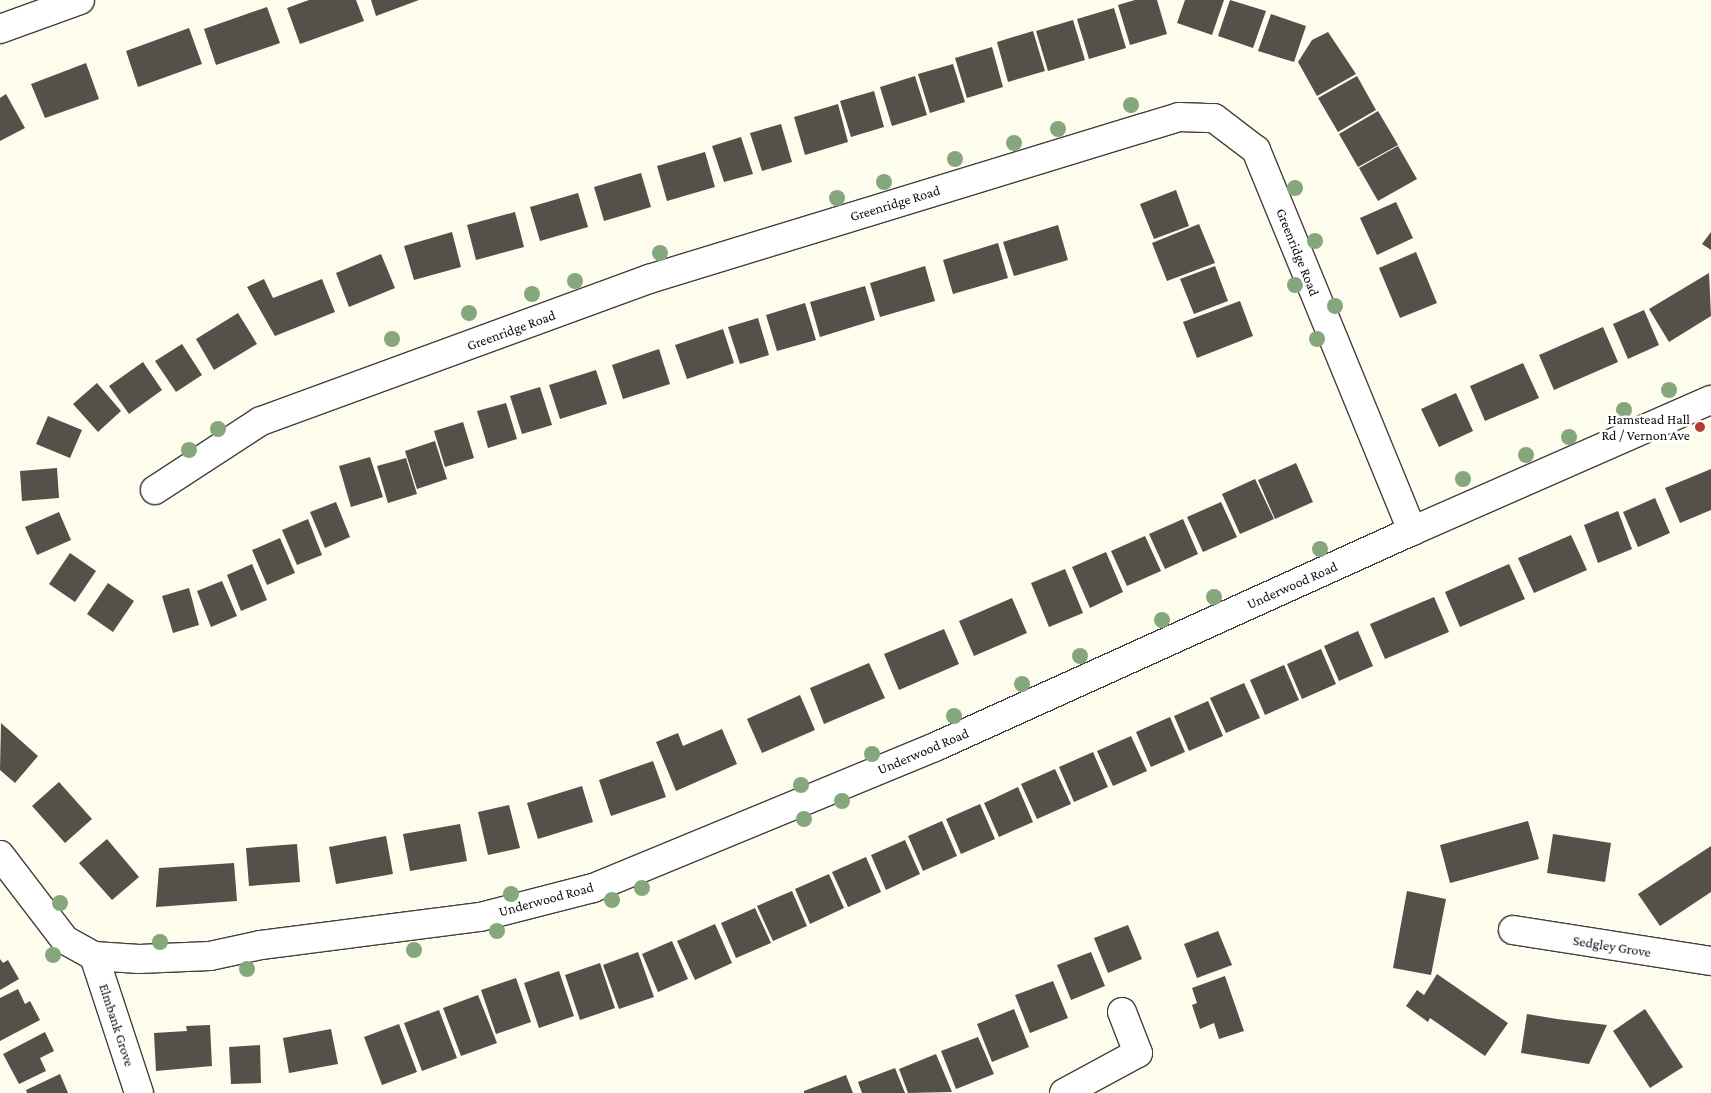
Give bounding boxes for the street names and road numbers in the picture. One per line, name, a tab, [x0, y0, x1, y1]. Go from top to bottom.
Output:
street label: Greenridge Road	[848, 181, 942, 225]
street label: Greenridge Road	[1273, 206, 1323, 298]
street label: Greenridge Road	[464, 306, 558, 354]
street label: Underwood Road	[1244, 557, 1340, 613]
street label: Underwood Road	[875, 724, 971, 778]
street label: Underwood Road	[497, 878, 595, 920]
street label: Sedgley Grove	[1572, 932, 1652, 960]
street label: Elmbank Grove	[96, 982, 138, 1068]

